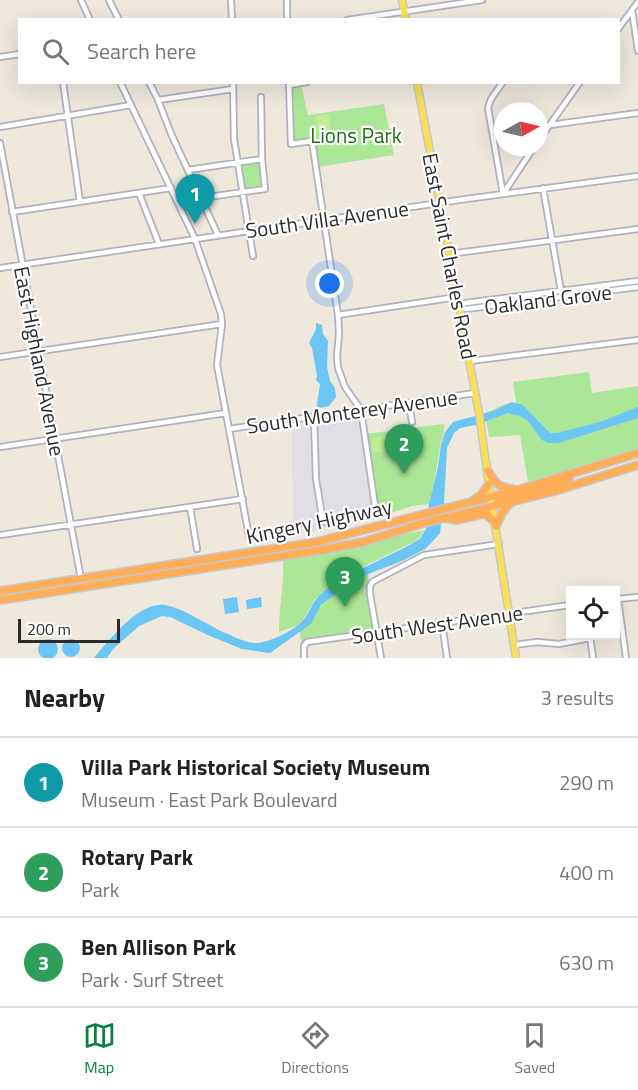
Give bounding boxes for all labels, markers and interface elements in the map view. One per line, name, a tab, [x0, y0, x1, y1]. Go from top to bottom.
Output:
search box	[18, 18, 620, 84]
text: Search here	[87, 34, 196, 68]
icon: search	[39, 35, 72, 68]
north arrow	[494, 102, 548, 156]
park label: Lions Park	[310, 119, 402, 151]
street label: East Saint Charles Road	[414, 150, 486, 362]
pin: 1	[176, 174, 214, 224]
street label: South Villa Avenue	[243, 192, 411, 246]
street label: East Highland Avenue	[6, 263, 74, 459]
your location	[315, 269, 344, 298]
street label: Oakland Grove	[482, 275, 614, 323]
street label: South Monterey Avenue	[244, 380, 460, 442]
pin: 2	[384, 424, 424, 474]
street label: Kingery Highway	[243, 490, 395, 552]
pin: 3	[326, 558, 364, 607]
map controls	[566, 586, 620, 640]
button: locate	[566, 586, 620, 640]
street label: South West Avenue	[349, 596, 525, 652]
scale bar	[18, 616, 120, 644]
text: 200 m	[27, 617, 71, 641]
text: Nearby	[24, 678, 105, 717]
text: 3 results	[541, 682, 614, 713]
text: Villa Park Historical Society Museum	[81, 750, 430, 784]
text: 1	[38, 767, 49, 798]
text: 290 m	[559, 767, 614, 798]
text: Museum · East Park Boulevard	[81, 784, 338, 815]
text: Rotary Park	[81, 840, 193, 874]
text: 2	[38, 857, 49, 888]
text: 400 m	[559, 857, 614, 888]
text: Park	[81, 874, 119, 905]
text: Ben Allison Park	[81, 930, 236, 964]
text: 3	[38, 947, 49, 978]
text: 630 m	[559, 947, 614, 978]
text: Park · Surf Street	[81, 964, 223, 995]
tab: Map	[83, 1019, 116, 1079]
tab: Directions	[281, 1019, 349, 1079]
tab: Saved	[515, 1019, 555, 1079]

